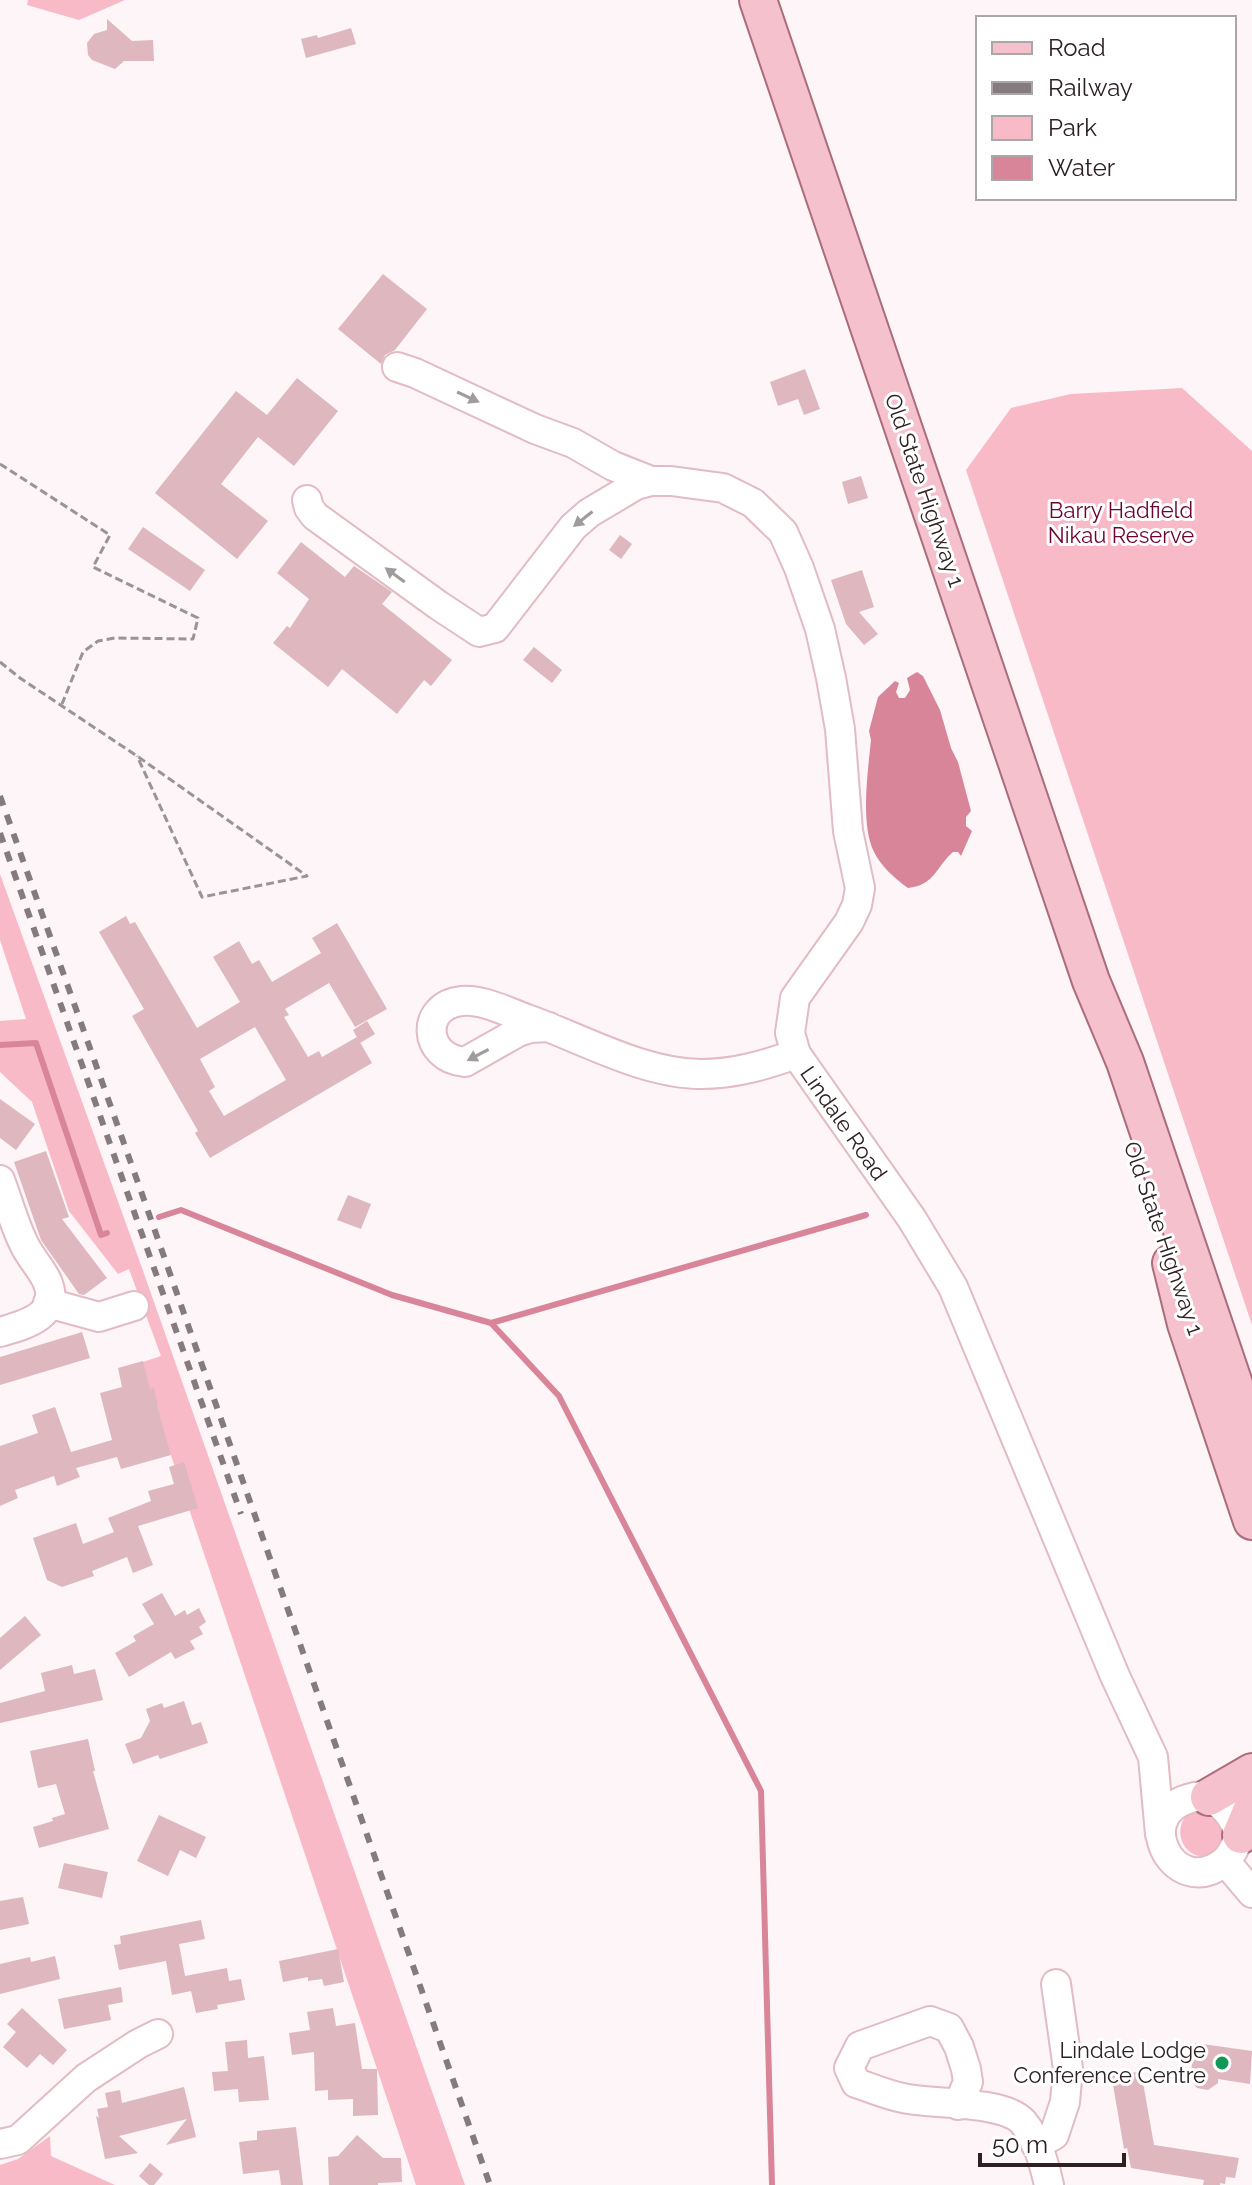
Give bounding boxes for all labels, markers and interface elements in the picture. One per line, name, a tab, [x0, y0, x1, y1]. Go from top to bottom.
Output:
legend	[976, 16, 1236, 200]
text: Road	[1048, 33, 1106, 62]
text: Railway	[1048, 73, 1133, 102]
text: Park	[1048, 113, 1097, 142]
text: Water	[1048, 153, 1116, 182]
one-way arrow	[456, 390, 480, 404]
street label: Old State Highway 1	[880, 390, 970, 590]
park label: Barry Hadfield Nikau Reserve	[1048, 497, 1194, 548]
one-way arrow	[573, 510, 593, 526]
one-way arrow	[385, 567, 405, 583]
one-way arrow	[467, 1048, 489, 1062]
street label: Lindale Road	[795, 1061, 893, 1185]
street label: Old State Highway 1	[1119, 1138, 1209, 1338]
place label: Lindale Lodge Conference Centre	[1013, 2037, 1206, 2088]
marker: Lindale Lodge Conference Centre	[1213, 2054, 1231, 2072]
scale bar	[980, 2117, 1124, 2167]
text: 50 m	[992, 2130, 1048, 2159]

